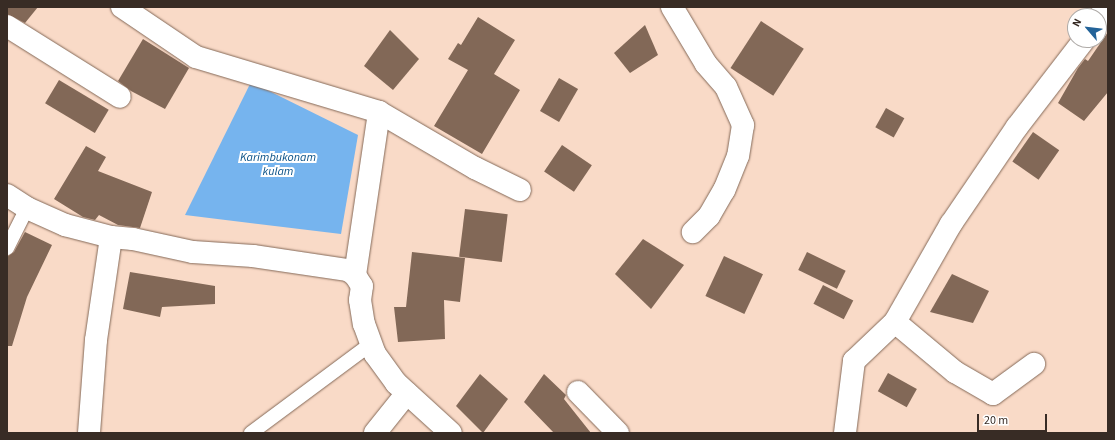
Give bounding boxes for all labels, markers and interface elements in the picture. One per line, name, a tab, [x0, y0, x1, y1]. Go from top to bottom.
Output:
north arrow	[1067, 8, 1107, 48]
text: N	[1069, 16, 1085, 29]
water label: Karimbukonam kulam	[240, 151, 316, 179]
scale bar	[979, 406, 1049, 432]
text: 20 m	[984, 412, 1008, 429]

